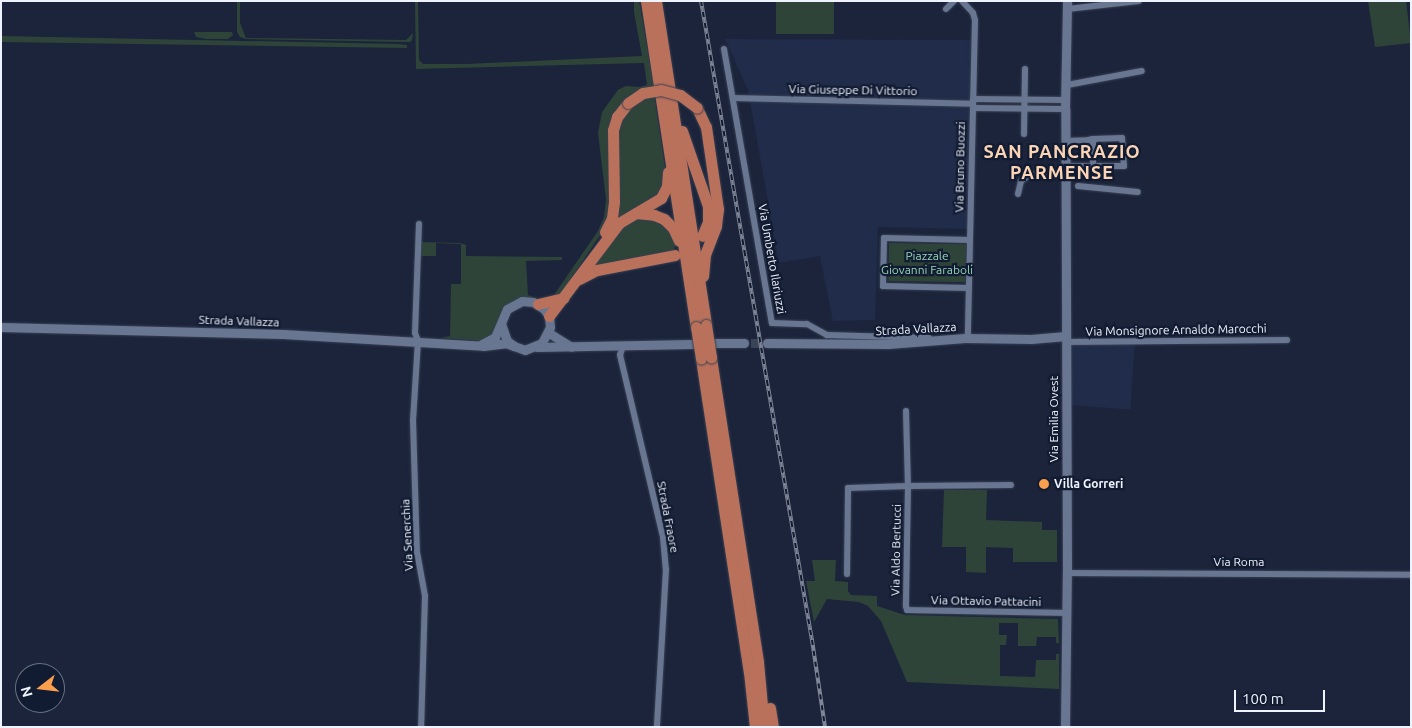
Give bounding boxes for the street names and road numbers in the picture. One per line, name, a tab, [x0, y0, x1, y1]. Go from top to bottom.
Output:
street label: Via Giuseppe Di Vittorio	[788, 82, 918, 98]
street label: Via Bruno Buozzi	[952, 121, 968, 213]
street label: Via Umberto Ilariuzzi	[755, 203, 789, 315]
street label: Strada Vallazza	[198, 312, 280, 330]
street label: Strada Vallazza	[875, 320, 957, 338]
street label: Via Monsignore Arnaldo Marocchi	[1085, 321, 1267, 339]
street label: Via Emilia Ovest	[1047, 376, 1061, 462]
street label: Strada Fraore	[654, 480, 682, 554]
street label: Via Senerchia	[398, 499, 416, 571]
street label: Via Aldo Bertucci	[888, 504, 904, 596]
street label: Via Roma	[1214, 555, 1264, 569]
street label: Via Ottavio Pattacini	[931, 593, 1041, 609]

